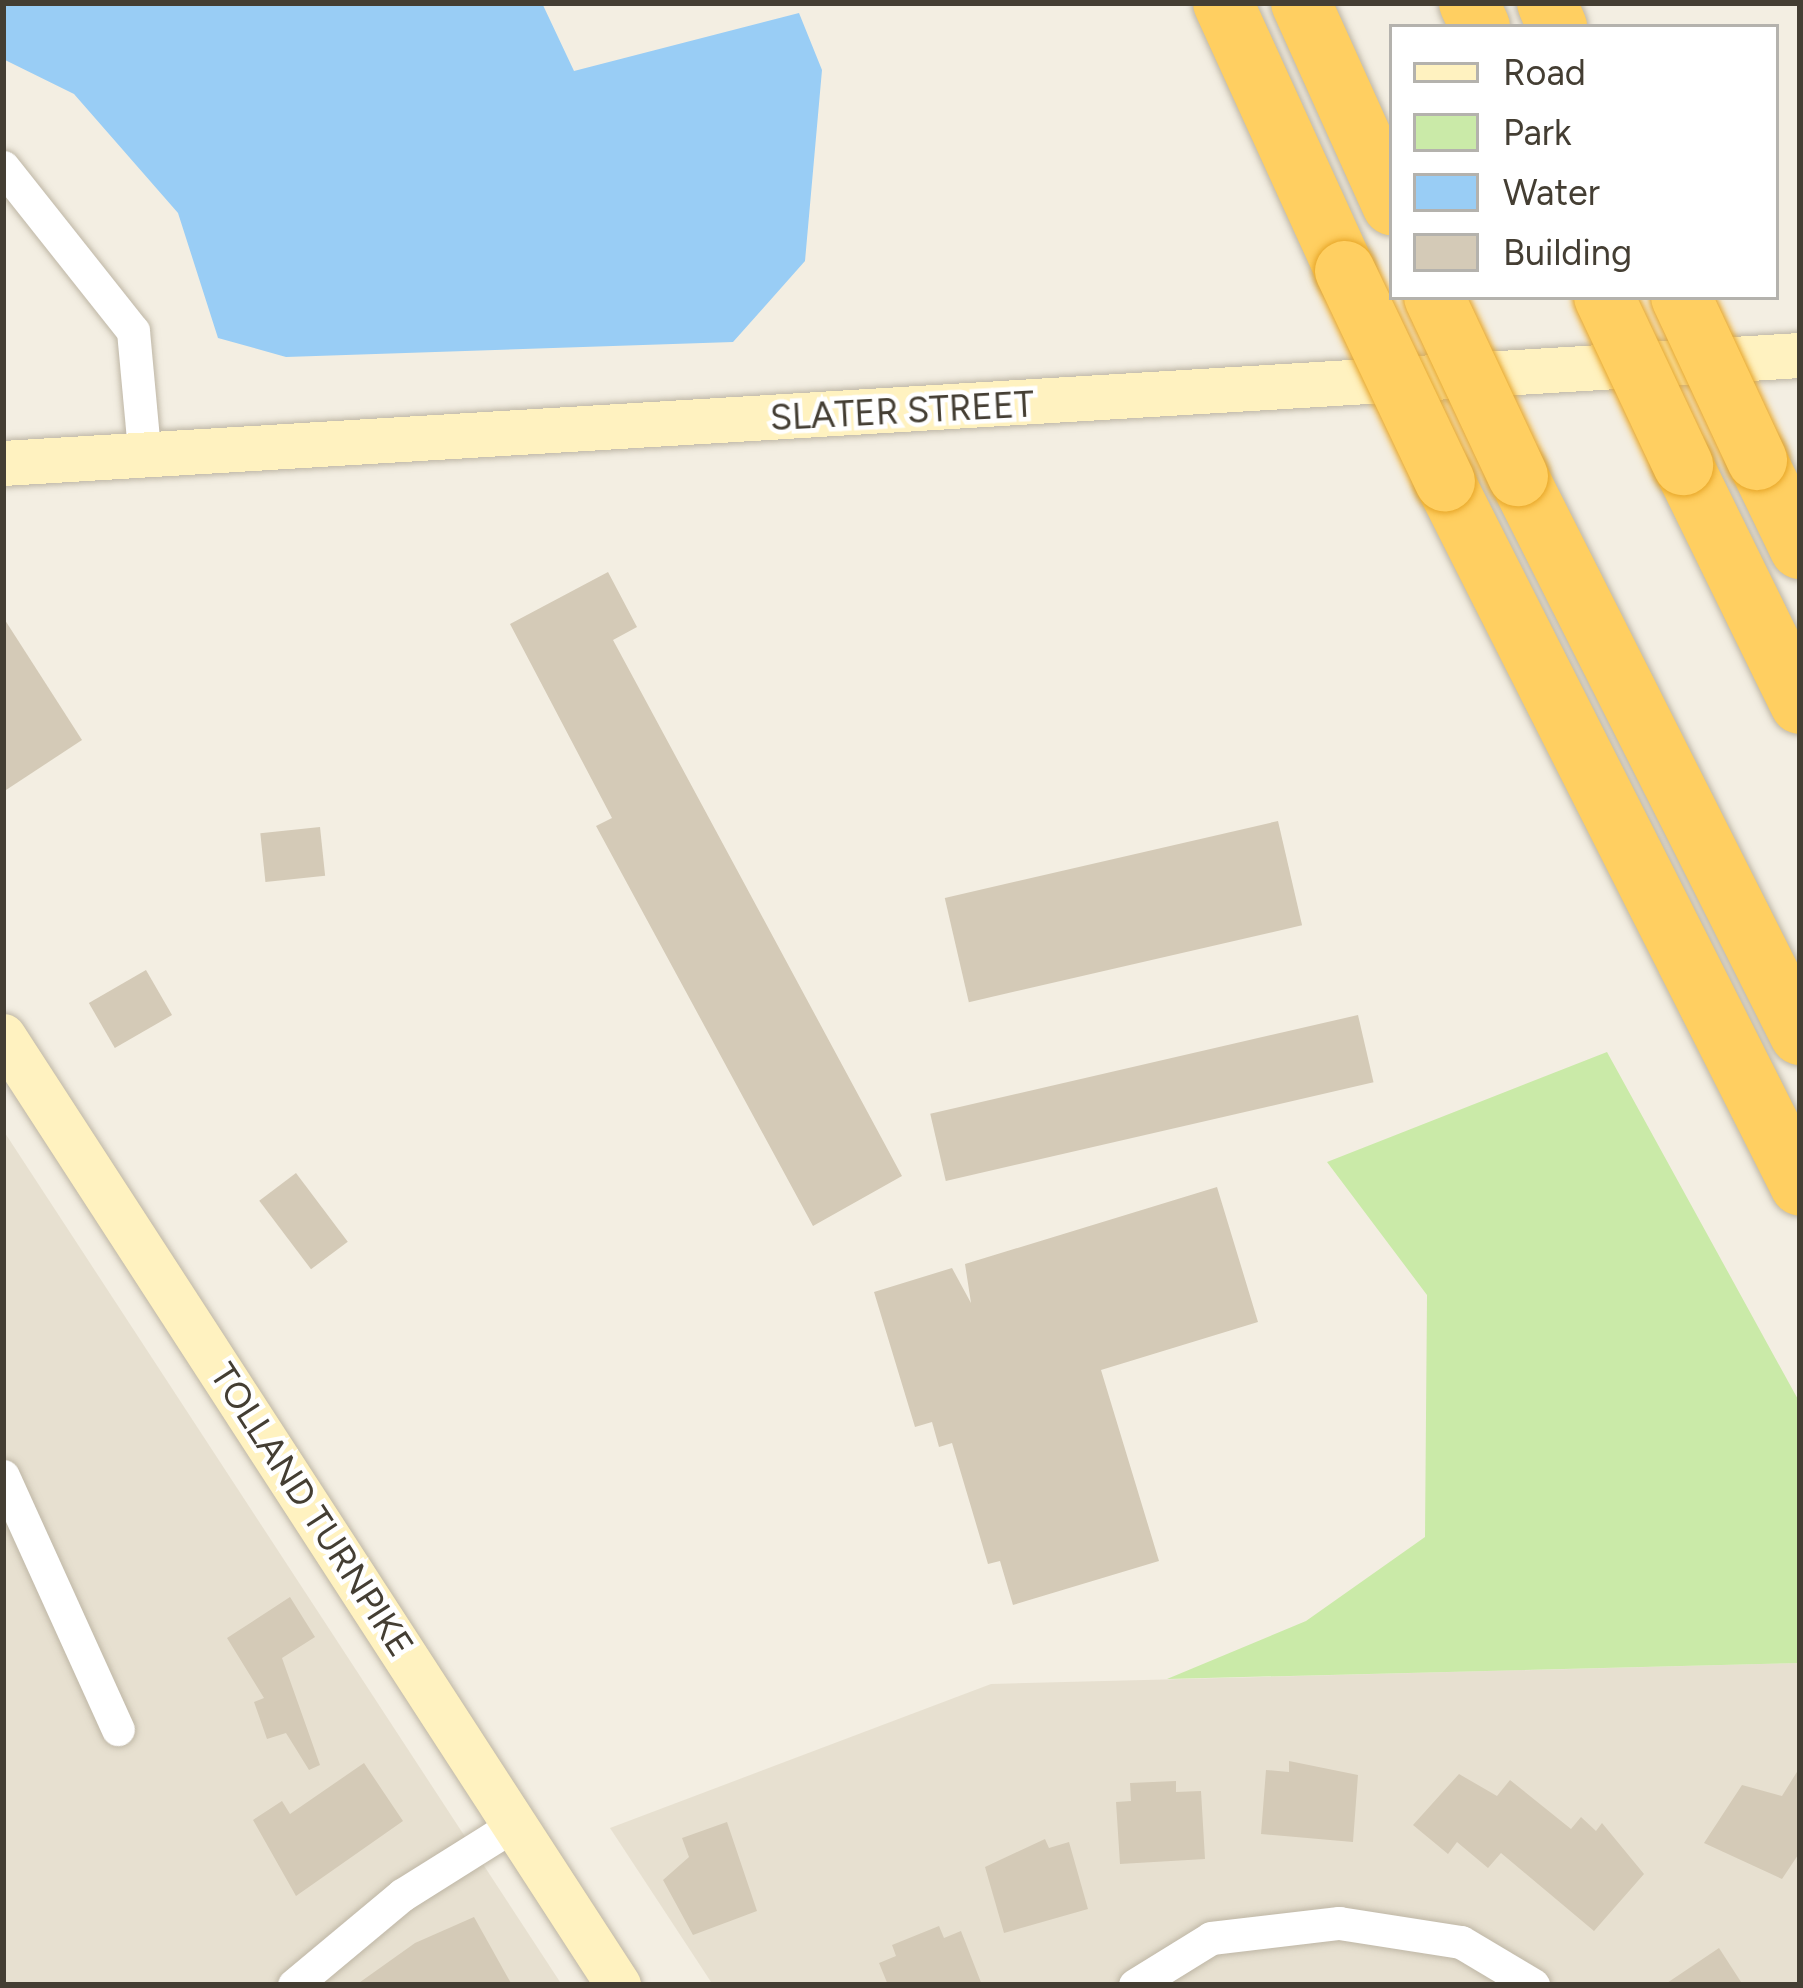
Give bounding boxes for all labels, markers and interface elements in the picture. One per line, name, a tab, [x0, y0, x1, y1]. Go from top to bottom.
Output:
legend	[1389, 24, 1779, 300]
text: Road	[1503, 51, 1586, 94]
text: Park	[1503, 111, 1571, 154]
text: Water	[1503, 171, 1600, 214]
text: Building	[1503, 231, 1632, 274]
street label: SLATER STREET	[769, 383, 1035, 439]
street label: TOLLAND TURNPIKE	[201, 1355, 423, 1665]

